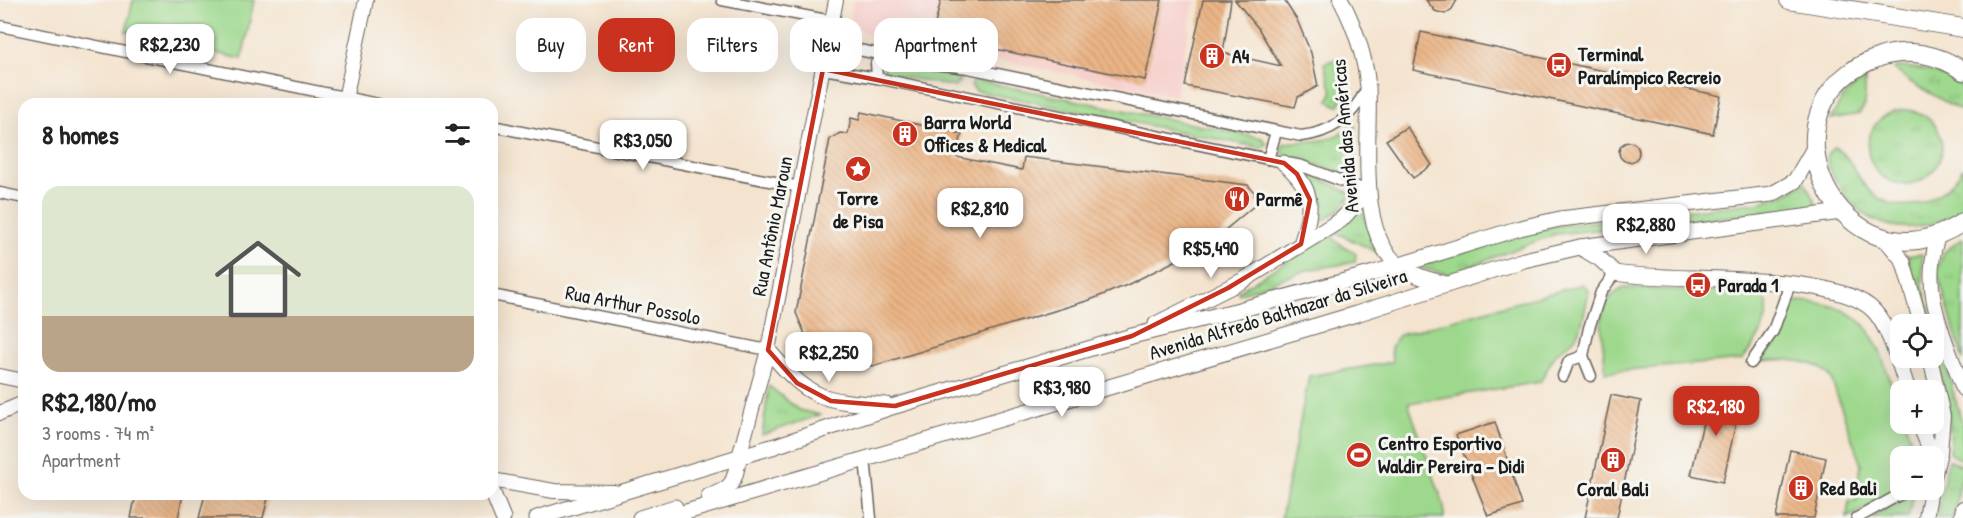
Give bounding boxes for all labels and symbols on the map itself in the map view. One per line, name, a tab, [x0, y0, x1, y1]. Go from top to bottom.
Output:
pin: R$2,230	[115, 24, 225, 75]
place label: Terminal Paralímpico Recreio	[1577, 40, 1721, 91]
building icon: A4	[1197, 41, 1227, 71]
place label: A4	[1232, 42, 1250, 69]
bus stop icon: Terminal Paralímpico Recreio	[1544, 50, 1574, 80]
street label: Avenida das Américas	[1324, 58, 1365, 214]
place label: Barra World Offices & Medical	[924, 108, 1047, 158]
building icon: Barra World Offices & Medical	[890, 119, 920, 149]
pin: R$3,050	[588, 120, 698, 171]
street label: Rua Antônio Maroun	[745, 154, 798, 298]
place icon: Torre de Pisa	[843, 154, 873, 184]
place label: Torre de Pisa	[833, 184, 883, 234]
restaurant icon: Parmê	[1222, 184, 1252, 214]
place label: Parmê	[1256, 185, 1303, 212]
pin: R$2,810	[925, 188, 1035, 239]
pin: R$2,880	[1591, 204, 1701, 255]
pin: R$5,490	[1156, 228, 1266, 279]
street label: Avenida Alfredo Balthazar da Silveira	[1146, 261, 1410, 366]
bus stop icon: Parada 1	[1683, 270, 1713, 300]
place label: Parada 1	[1718, 271, 1779, 298]
street label: Rua Arthur Possolo	[563, 278, 703, 331]
pin: R$2,250	[774, 332, 884, 383]
pin: R$3,980	[1007, 367, 1117, 418]
pin: R$2,180	[1661, 386, 1771, 437]
place label: Centro Esportivo Waldir Pereira - Didi	[1378, 429, 1525, 479]
sports icon: Centro Esportivo Waldir Pereira - Didi	[1344, 440, 1374, 470]
building icon: Coral Bali	[1598, 445, 1628, 475]
building icon: Red Bali	[1786, 473, 1816, 503]
place label: Red Bali	[1820, 474, 1877, 501]
place label: Coral Bali	[1577, 475, 1649, 502]

